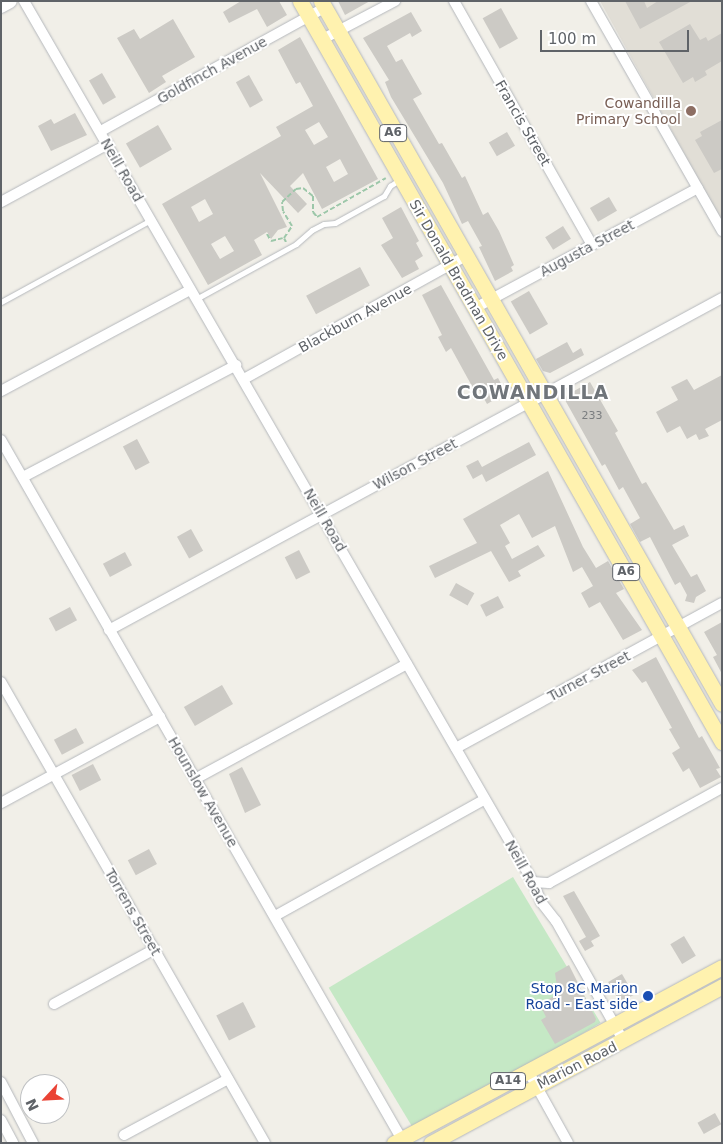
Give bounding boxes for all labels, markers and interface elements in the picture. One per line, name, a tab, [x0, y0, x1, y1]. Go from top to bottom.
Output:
scale bar	[543, 20, 692, 52]
text: 100 m	[548, 30, 596, 48]
street label: Goldfinch Avenue	[154, 33, 270, 107]
street label: Francis Street	[492, 77, 554, 169]
place label: Cowandilla Primary School	[576, 95, 681, 128]
marker: Cowandilla Primary School	[685, 105, 697, 117]
road number: A6	[378, 124, 408, 142]
street label: Neill Road	[97, 135, 147, 205]
street label: Sir Donald Bradman Drive	[406, 197, 512, 363]
street label: Augusta Street	[537, 216, 637, 280]
street label: Blackburn Avenue	[296, 280, 414, 356]
district label: COWANDILLA	[455, 382, 611, 404]
house number: 233	[582, 409, 602, 423]
street label: Wilson Street	[370, 435, 460, 493]
street label: Neill Road	[300, 485, 350, 555]
road number: A6	[611, 562, 641, 582]
street label: Turner Street	[545, 647, 633, 705]
street label: Hounslow Avenue	[165, 734, 241, 850]
street label: Neill Road	[502, 837, 550, 907]
street label: Torrens Street	[101, 866, 165, 958]
place label: Stop 8C Marion Road - East side	[526, 980, 638, 1012]
marker: Stop 8C Marion Road - East side	[642, 990, 654, 1002]
street label: Marion Road	[534, 1038, 620, 1092]
road number: A14	[489, 1072, 527, 1090]
north arrow	[20, 1074, 70, 1124]
text: N	[23, 1096, 42, 1114]

